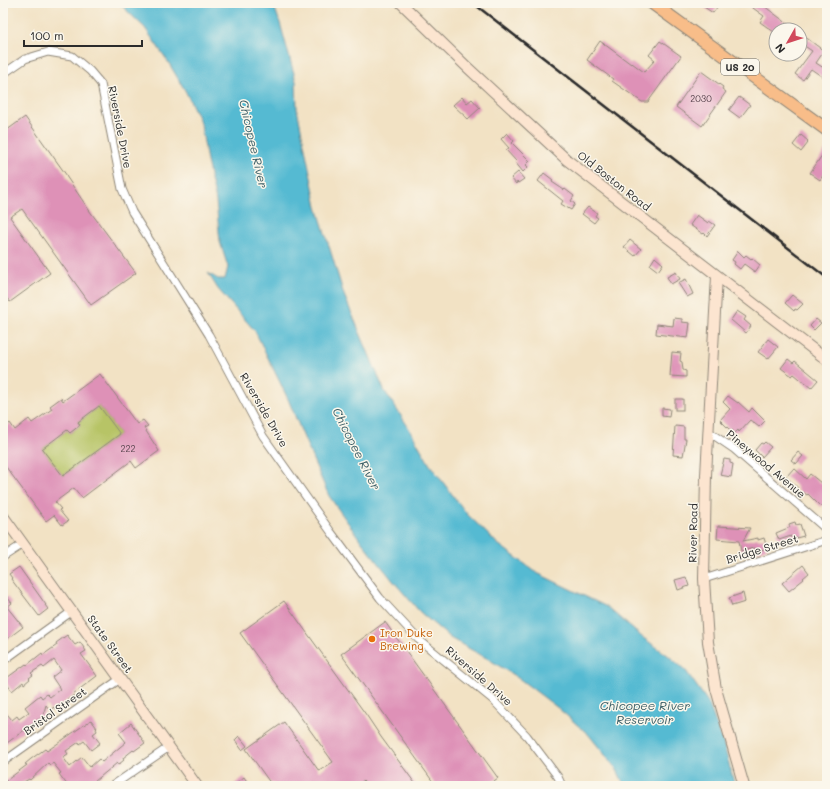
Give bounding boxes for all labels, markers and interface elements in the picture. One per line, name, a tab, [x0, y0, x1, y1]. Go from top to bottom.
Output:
scale bar	[24, 22, 142, 48]
north arrow	[768, 22, 808, 62]
text: 100 m	[30, 27, 64, 43]
text: N	[771, 41, 788, 57]
road number: US 20	[721, 59, 759, 75]
street label: Riverside Drive	[105, 84, 136, 170]
house number: 2030	[690, 93, 712, 104]
water label: Chicopee River	[236, 98, 272, 190]
street label: Old Boston Road	[575, 147, 654, 214]
street label: Riverside Drive	[237, 370, 292, 450]
water label: Chicopee River	[329, 405, 385, 492]
street label: Pineywood Avenue	[724, 426, 809, 501]
house number: 222	[120, 443, 136, 454]
street label: River Road	[684, 503, 701, 563]
street label: Bridge Street	[724, 530, 800, 567]
street label: State Street	[84, 612, 137, 676]
place label: Iron Duke Brewing	[380, 625, 433, 653]
marker: Iron Duke Brewing	[367, 634, 377, 644]
street label: Riverside Drive	[443, 643, 516, 709]
street label: Bristol Street	[20, 683, 89, 738]
water label: Chicopee River Reservoir	[600, 697, 690, 727]

